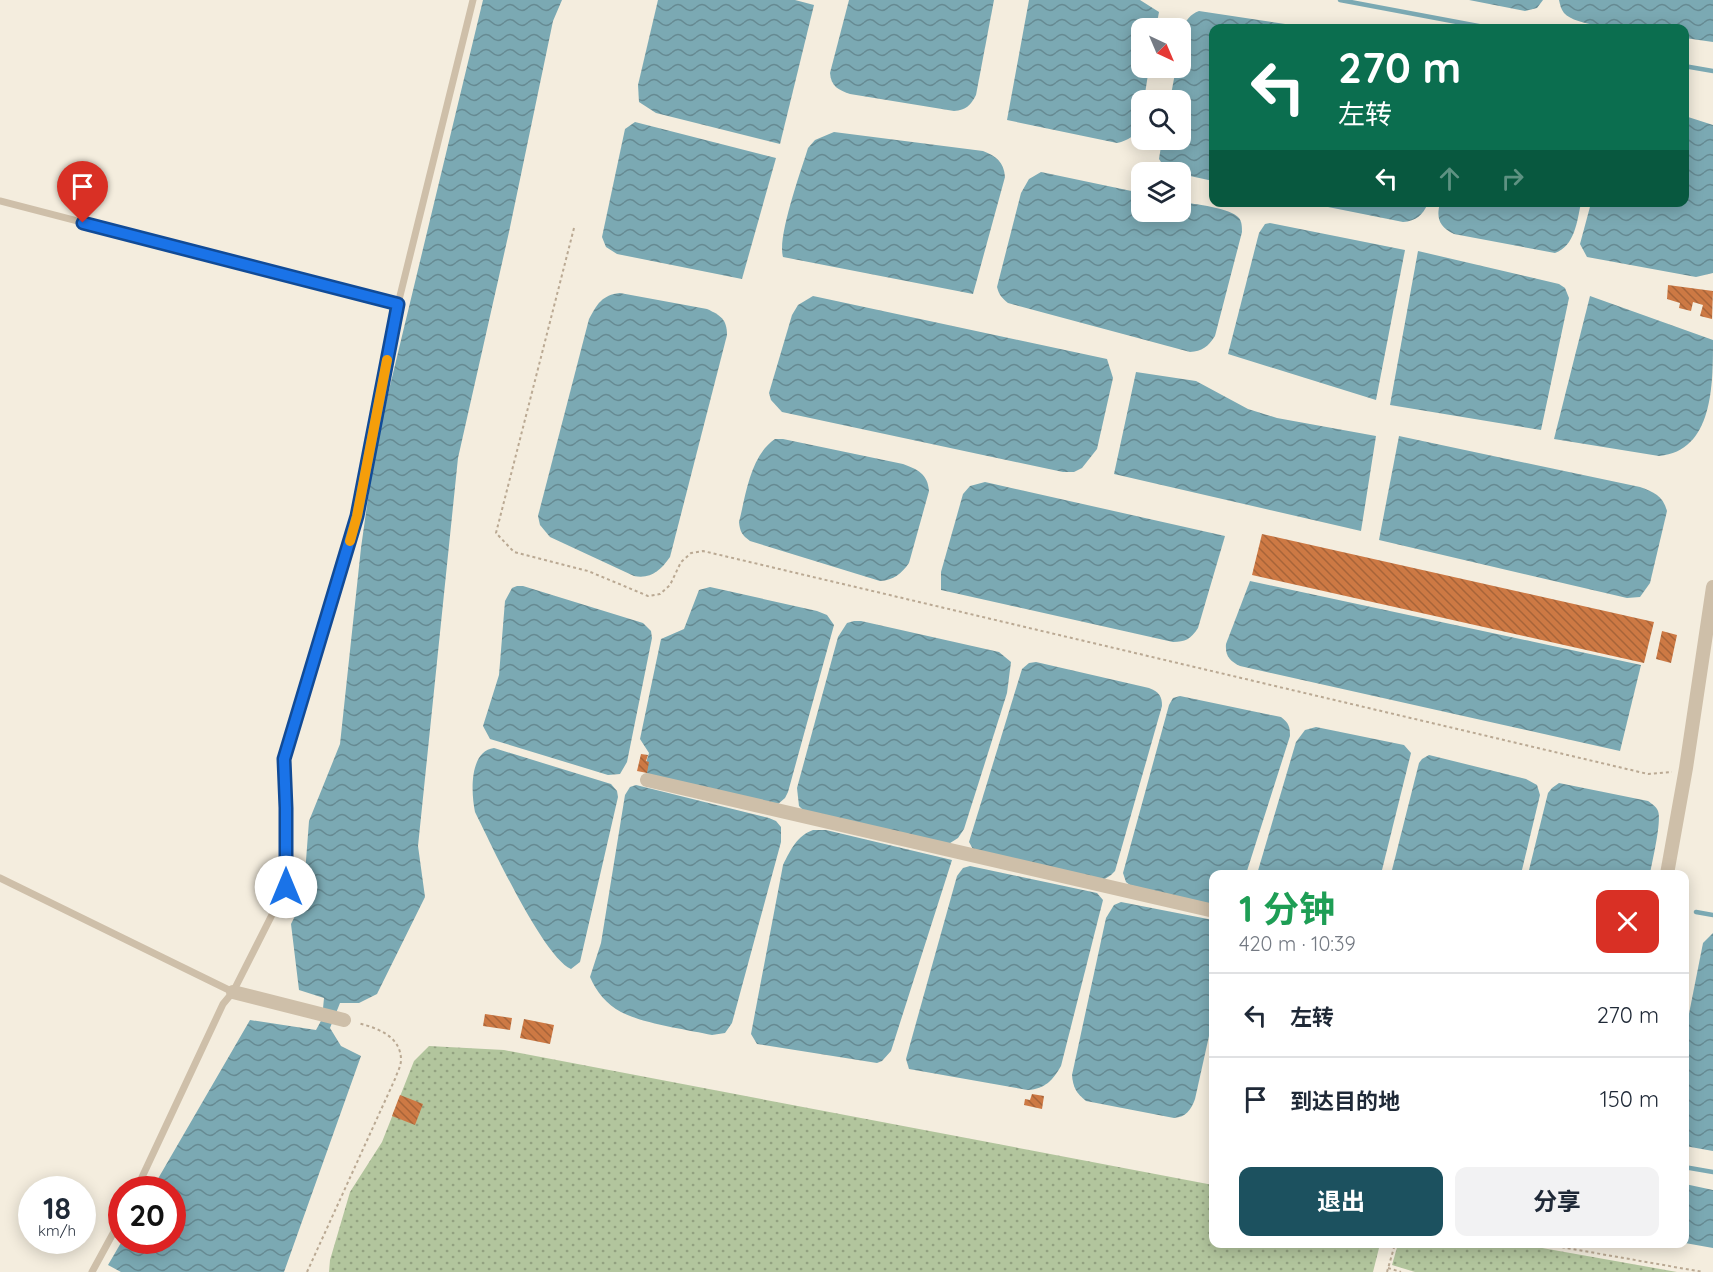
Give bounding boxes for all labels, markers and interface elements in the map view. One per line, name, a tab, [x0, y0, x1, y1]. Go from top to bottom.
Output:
north arrow	[1131, 18, 1191, 78]
map controls	[1131, 18, 1191, 222]
text: 270 m	[1338, 41, 1461, 94]
icon: left	[1239, 48, 1317, 126]
button: search	[1131, 90, 1191, 150]
text: 左转	[1338, 97, 1392, 131]
pin	[57, 161, 108, 223]
button: layers	[1131, 162, 1191, 222]
icon: left	[1370, 162, 1403, 195]
icon: ahead	[1433, 162, 1466, 195]
icon: right	[1496, 162, 1529, 195]
icon: arrive	[66, 170, 99, 203]
position arrow	[254, 855, 318, 919]
text: 1 分钟	[1239, 886, 1335, 931]
button: close	[1596, 890, 1659, 953]
text: 420 m · 10:39	[1239, 931, 1356, 956]
icon: left	[1239, 999, 1272, 1032]
text: 270 m	[1597, 1001, 1659, 1029]
text: 左转	[1290, 1003, 1334, 1031]
icon: arrive	[1239, 1083, 1272, 1116]
text: 150 m	[1600, 1085, 1659, 1113]
text: 到达目的地	[1290, 1087, 1400, 1115]
button: 退出	[1239, 1167, 1443, 1236]
button: 分享	[1455, 1167, 1659, 1236]
speed limit sign: 20	[108, 1176, 186, 1254]
text: 18	[43, 1189, 71, 1227]
text: km/h	[38, 1221, 76, 1240]

